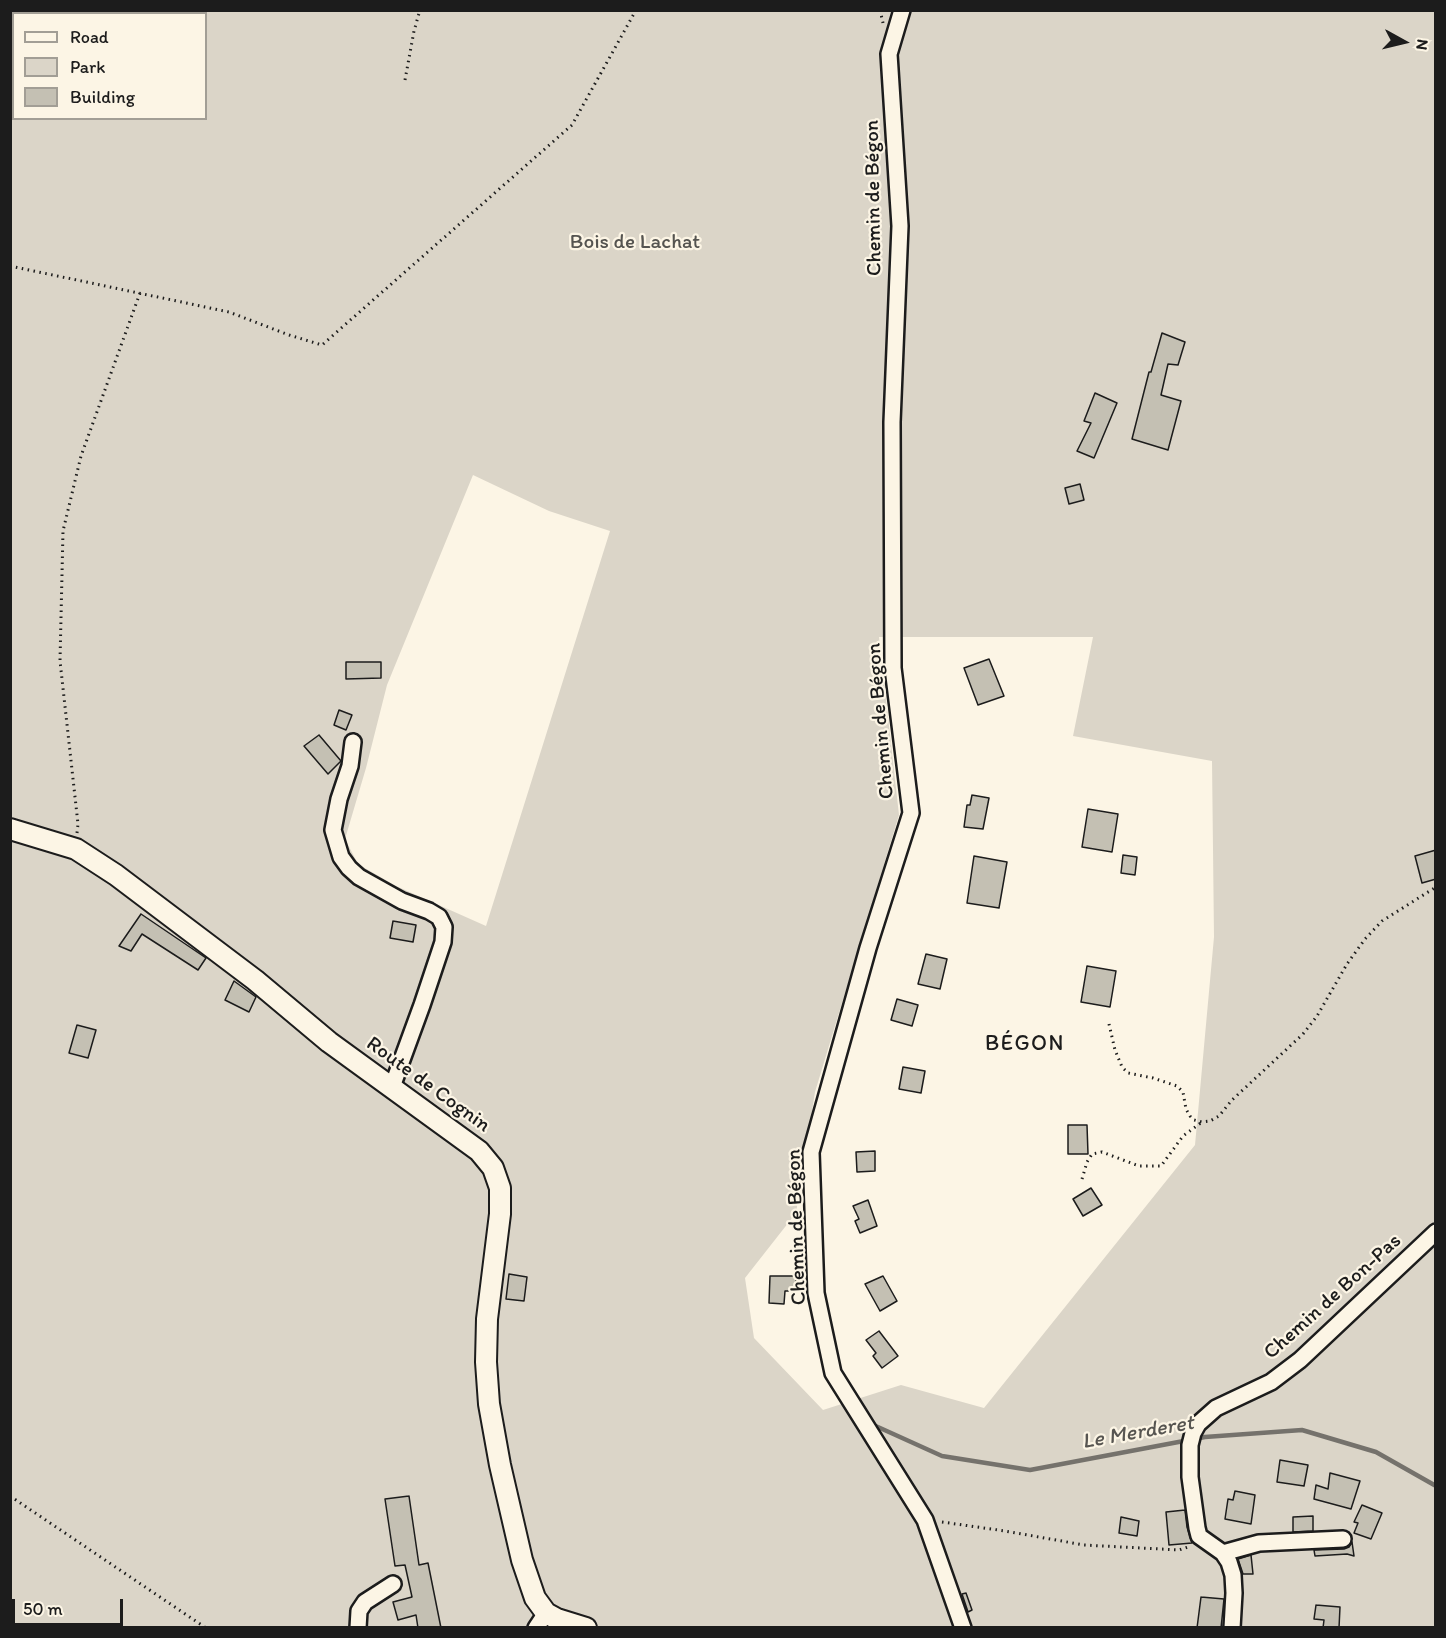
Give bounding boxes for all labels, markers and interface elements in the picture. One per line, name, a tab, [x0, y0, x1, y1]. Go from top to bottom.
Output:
legend	[12, 12, 207, 120]
north arrow	[1374, 12, 1434, 72]
text: Road	[70, 26, 109, 48]
text: N	[1412, 38, 1432, 51]
text: Park	[70, 56, 105, 78]
text: Building	[70, 86, 135, 108]
street label: Chemin de Bégon	[860, 120, 888, 276]
park label: Bois de Lachat	[570, 230, 700, 256]
street label: Chemin de Bégon	[862, 642, 900, 800]
district label: BÉGON	[985, 1031, 1065, 1057]
street label: Route de Cognin	[361, 1032, 495, 1138]
street label: Chemin de Bégon	[782, 1148, 812, 1306]
street label: Chemin de Bon-Pas	[1259, 1229, 1407, 1365]
water label: Le Merderet	[1080, 1410, 1196, 1456]
scale bar	[15, 1587, 126, 1625]
text: 50 m	[23, 1598, 63, 1620]

